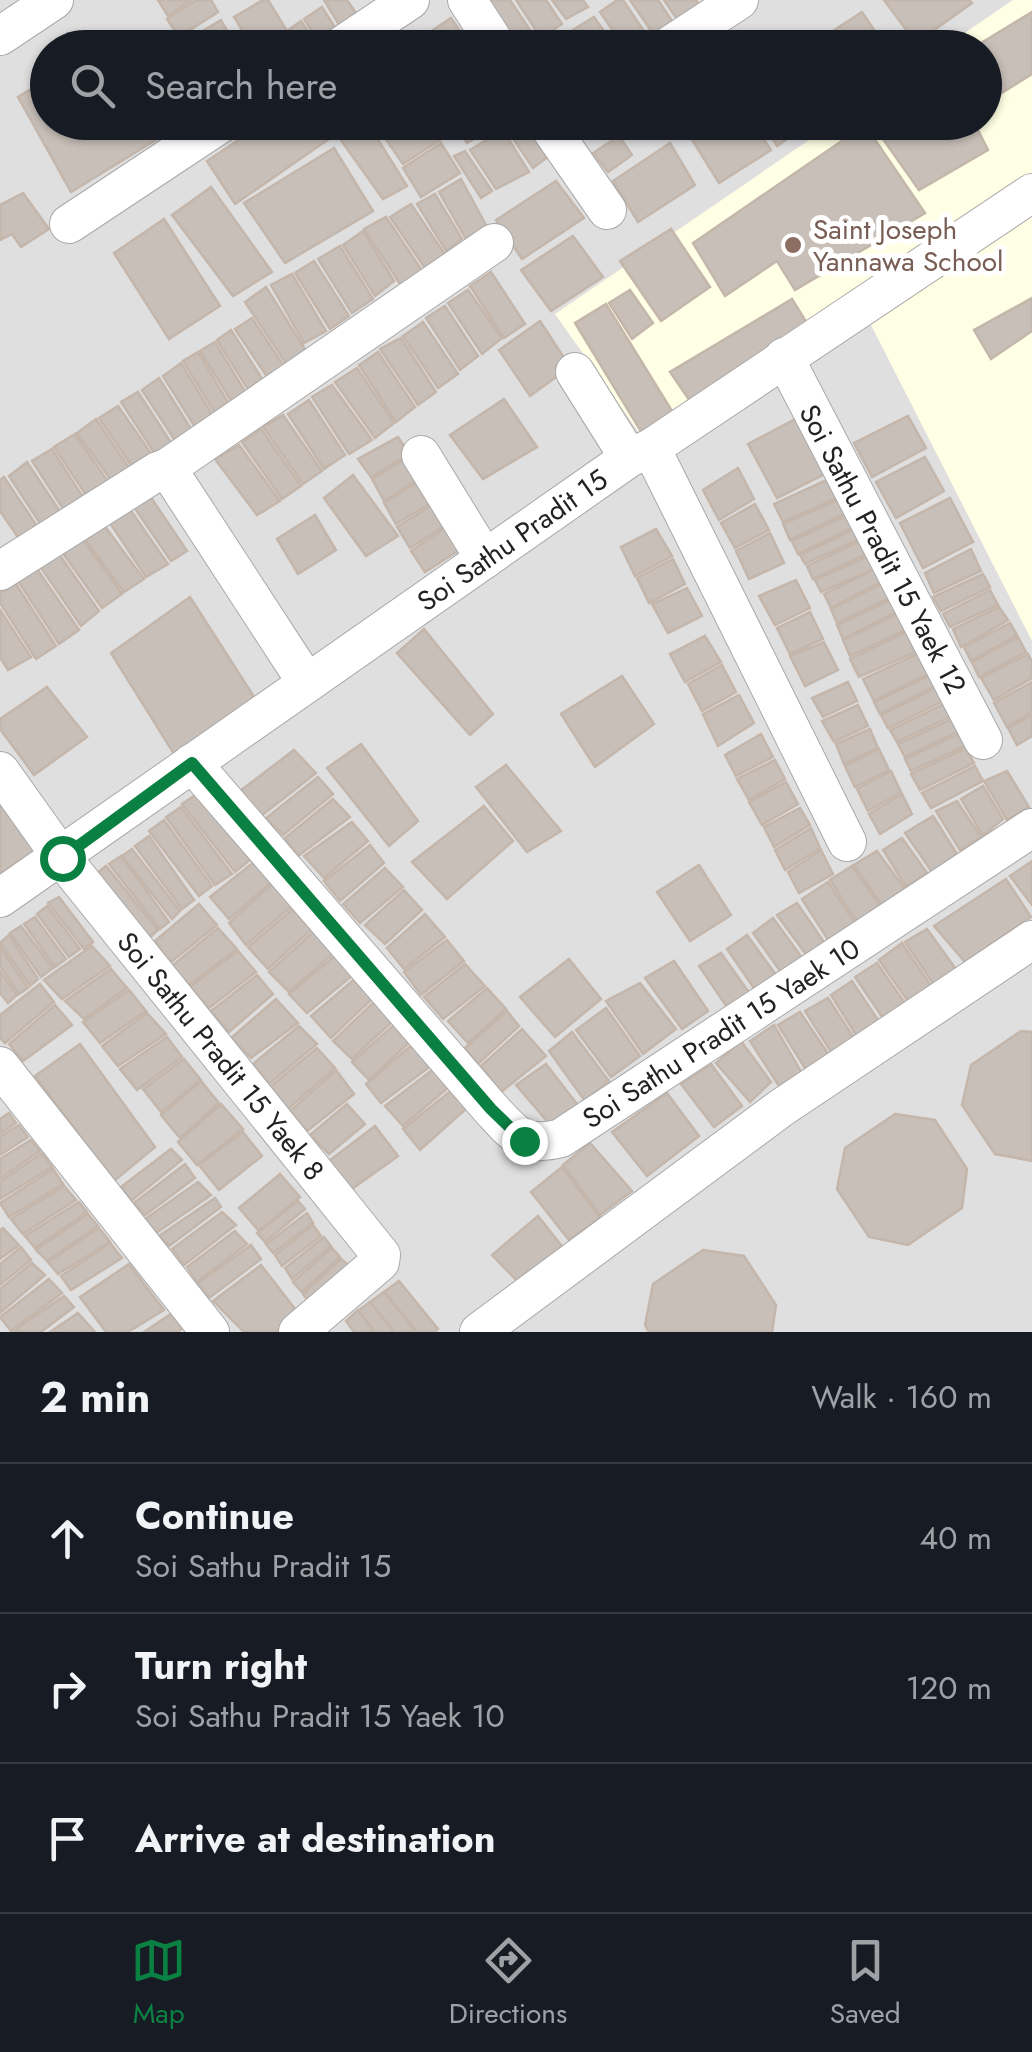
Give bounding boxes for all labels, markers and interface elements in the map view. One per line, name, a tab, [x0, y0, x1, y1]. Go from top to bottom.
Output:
search box	[30, 30, 1002, 140]
icon: search	[65, 58, 120, 113]
text: Search here	[145, 58, 337, 113]
place label: Saint Joseph Yannawa School	[813, 209, 1003, 282]
marker: Saint Joseph Yannawa School	[782, 234, 804, 256]
street label: Soi Sathu Pradit 15 Yaek 12	[789, 397, 976, 701]
street label: Soi Sathu Pradit 15	[409, 459, 616, 622]
route start	[40, 836, 86, 882]
street label: Soi Sathu Pradit 15 Yaek 8	[107, 923, 334, 1189]
street label: Soi Sathu Pradit 15 Yaek 10	[574, 928, 868, 1139]
route end	[502, 1119, 548, 1165]
text: 2 min	[40, 1367, 150, 1428]
text: Walk · 160 m	[811, 1374, 992, 1420]
text: Continue	[135, 1488, 294, 1543]
icon: ahead	[40, 1511, 95, 1566]
text: 40 m	[920, 1515, 992, 1561]
text: Soi Sathu Pradit 15	[135, 1543, 391, 1589]
text: Turn right	[135, 1638, 307, 1693]
icon: right	[40, 1661, 95, 1716]
text: 120 m	[906, 1665, 992, 1711]
text: Soi Sathu Pradit 15 Yaek 10	[135, 1693, 505, 1739]
icon: arrive	[40, 1811, 95, 1866]
text: Arrive at destination	[135, 1811, 496, 1866]
tab: Map	[131, 1933, 186, 2034]
tab: Directions	[449, 1933, 567, 2034]
tab: Saved	[830, 1933, 901, 2034]

